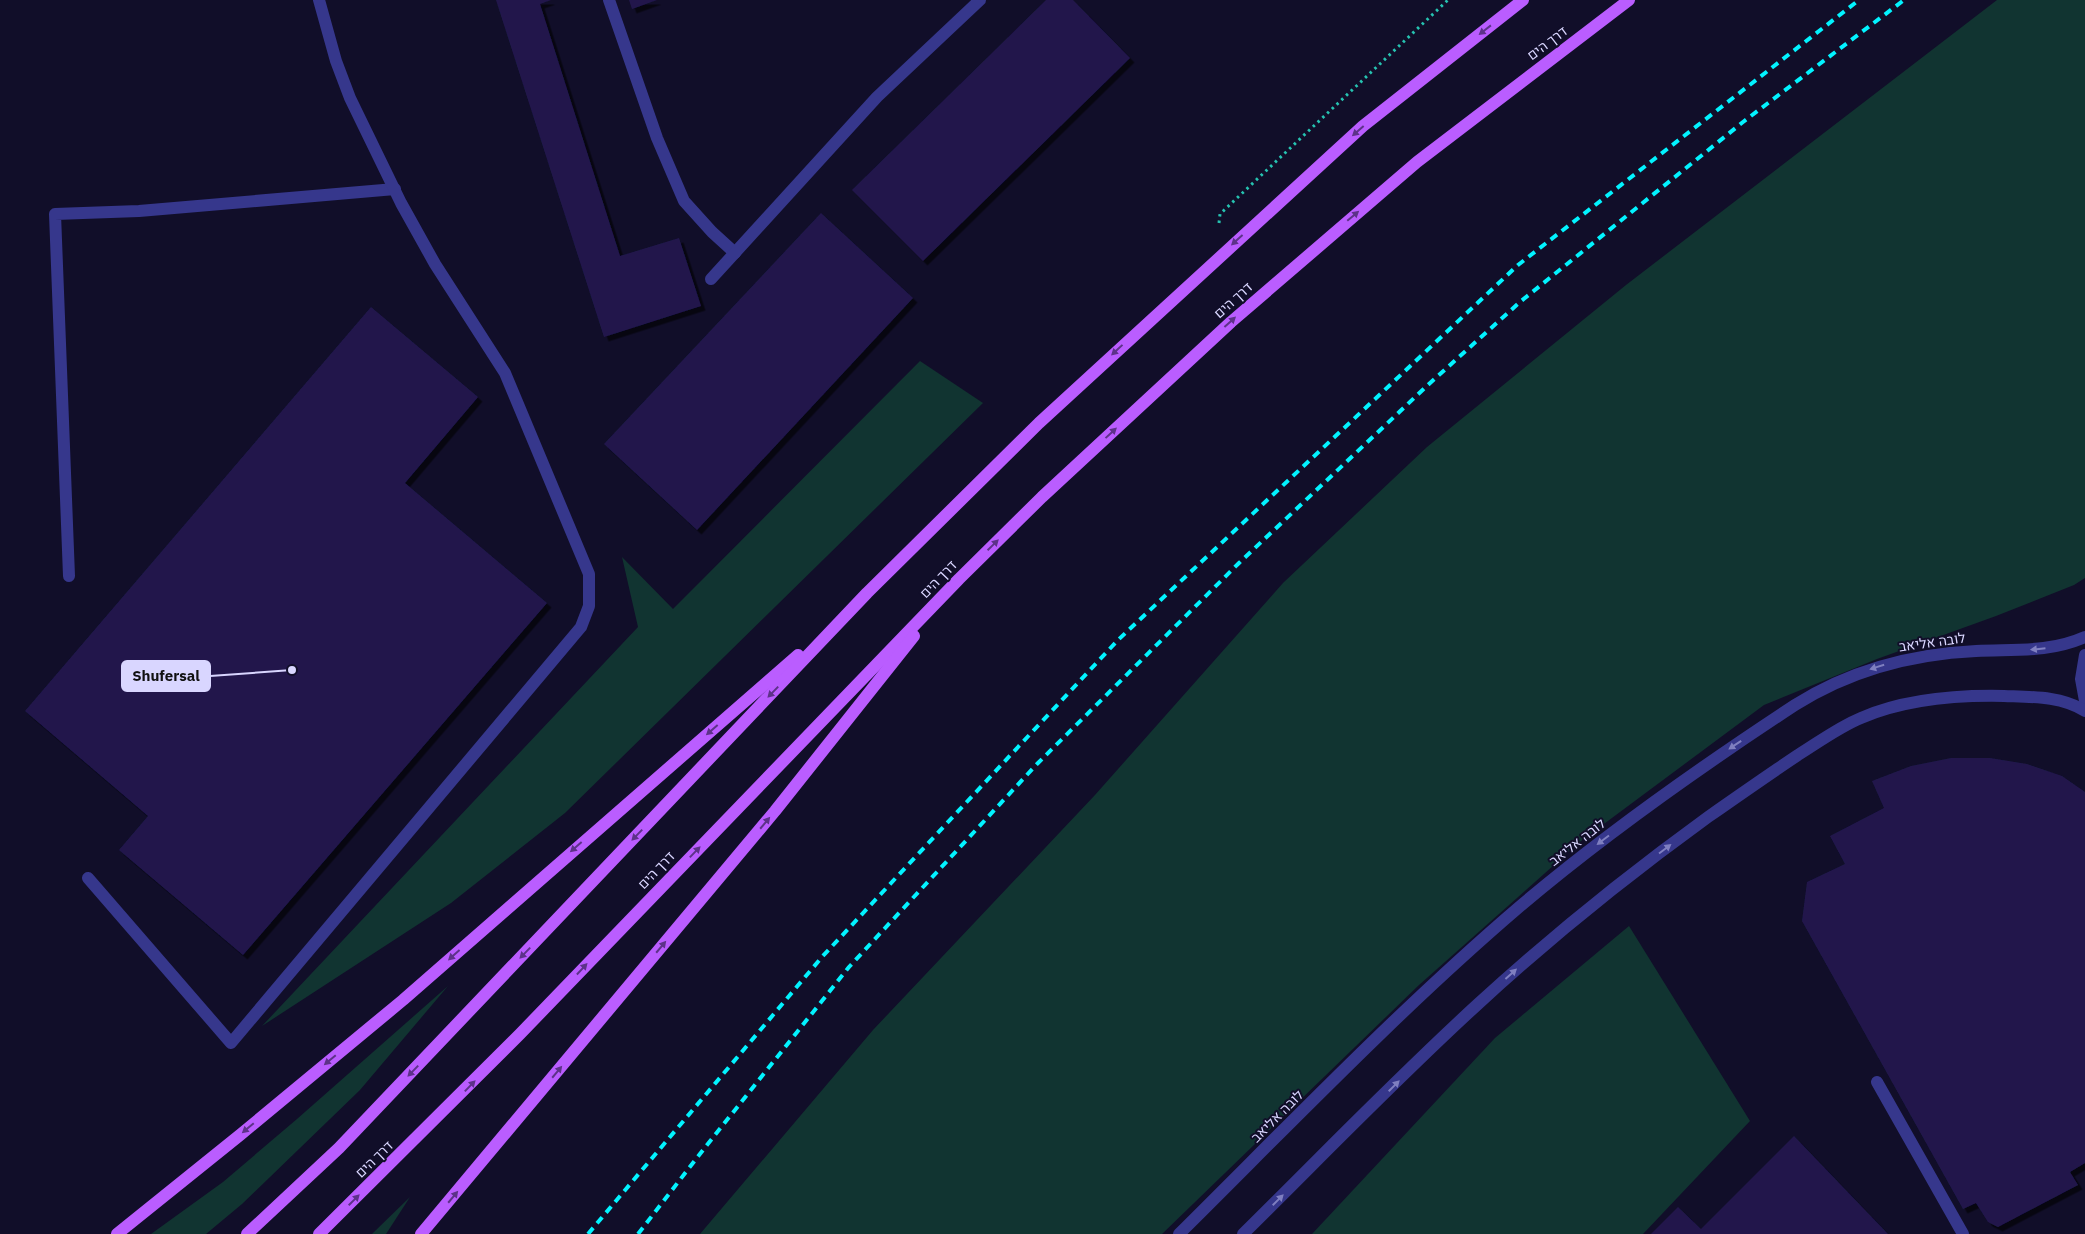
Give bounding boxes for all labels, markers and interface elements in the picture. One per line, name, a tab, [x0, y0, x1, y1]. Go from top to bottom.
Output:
street label: דרך הים	[1523, 22, 1571, 64]
one-way arrow	[1478, 25, 1491, 35]
one-way arrow	[1351, 126, 1364, 137]
one-way arrow	[1347, 210, 1359, 222]
one-way arrow	[1231, 234, 1243, 246]
street label: דרך הים	[1210, 278, 1256, 322]
one-way arrow	[1224, 316, 1236, 328]
one-way arrow	[1112, 344, 1124, 356]
one-way arrow	[1105, 427, 1117, 439]
one-way arrow	[987, 539, 999, 551]
street label: דרך הים	[916, 556, 960, 602]
street label: לובה אליאב	[1898, 628, 1966, 656]
one-way arrow	[2030, 645, 2046, 653]
callout: Shufersal	[122, 661, 210, 691]
one-way arrow	[1870, 664, 1885, 672]
text: Shufersal	[132, 666, 200, 685]
one-way arrow	[767, 686, 779, 698]
one-way arrow	[706, 724, 718, 735]
one-way arrow	[1729, 740, 1742, 750]
street label: לובה אליאב	[1545, 814, 1609, 870]
one-way arrow	[760, 816, 771, 829]
one-way arrow	[631, 829, 643, 841]
one-way arrow	[1596, 835, 1610, 845]
one-way arrow	[569, 842, 582, 853]
one-way arrow	[1658, 844, 1671, 854]
one-way arrow	[689, 846, 701, 858]
street label: דרך הים	[634, 847, 678, 893]
one-way arrow	[656, 941, 667, 954]
one-way arrow	[519, 947, 531, 959]
one-way arrow	[448, 949, 460, 961]
one-way arrow	[576, 963, 588, 975]
one-way arrow	[1505, 968, 1517, 980]
one-way arrow	[324, 1055, 337, 1066]
one-way arrow	[407, 1064, 419, 1076]
one-way arrow	[551, 1066, 562, 1078]
one-way arrow	[464, 1080, 476, 1092]
one-way arrow	[1387, 1080, 1399, 1092]
street label: לובה אליאב	[1247, 1086, 1307, 1146]
one-way arrow	[242, 1123, 255, 1134]
street label: דרך הים	[351, 1137, 397, 1181]
one-way arrow	[447, 1190, 458, 1203]
one-way arrow	[348, 1194, 360, 1206]
one-way arrow	[1272, 1194, 1284, 1206]

